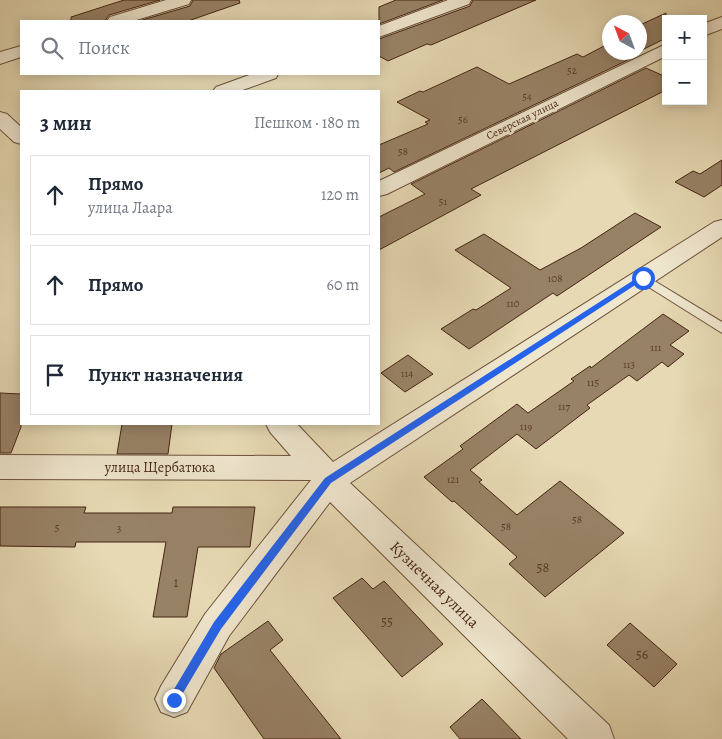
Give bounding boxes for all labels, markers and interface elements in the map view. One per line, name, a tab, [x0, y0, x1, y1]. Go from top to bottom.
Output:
north arrow	[602, 15, 647, 60]
map controls	[662, 15, 707, 105]
button: +	[662, 15, 707, 60]
search box	[20, 20, 380, 75]
icon: search	[38, 34, 66, 62]
text: Поиск	[78, 35, 130, 61]
button: −	[662, 60, 707, 105]
house number: 52	[567, 63, 577, 78]
house number: 54	[522, 89, 532, 104]
street label: Северская улица	[484, 95, 562, 143]
text: 3 мин	[40, 109, 92, 137]
text: Пешком · 180 m	[254, 112, 360, 134]
house number: 56	[458, 112, 468, 127]
house number: 58	[398, 144, 408, 159]
text: Прямо	[88, 171, 143, 197]
icon: ahead	[41, 181, 69, 209]
text: 120 m	[321, 184, 359, 206]
house number: 51	[439, 194, 447, 209]
text: улица Лаара	[88, 197, 173, 219]
route start	[632, 267, 655, 290]
icon: ahead	[41, 271, 69, 299]
house number: 108	[548, 271, 562, 286]
text: Прямо	[88, 272, 143, 298]
text: 60 m	[327, 274, 359, 296]
house number: 110	[506, 296, 520, 311]
house number: 111	[650, 340, 662, 355]
house number: 113	[623, 357, 635, 372]
icon: arrive	[41, 361, 69, 389]
text: Пункт назначения	[88, 362, 243, 388]
house number: 114	[401, 366, 413, 381]
house number: 115	[587, 375, 599, 390]
house number: 117	[558, 399, 570, 414]
house number: 119	[520, 419, 532, 434]
street label: улица Щербатюка	[104, 458, 216, 477]
house number: 121	[447, 472, 460, 487]
house number: 58	[572, 512, 582, 527]
house number: 58	[501, 519, 511, 534]
house number: 5	[55, 520, 60, 535]
house number: 3	[117, 521, 121, 536]
street label: Кузнечная улица	[385, 536, 484, 634]
house number: 58	[537, 558, 550, 577]
house number: 1	[174, 573, 179, 592]
house number: 55	[381, 612, 393, 631]
house number: 56	[636, 645, 648, 664]
route end	[163, 689, 186, 712]

